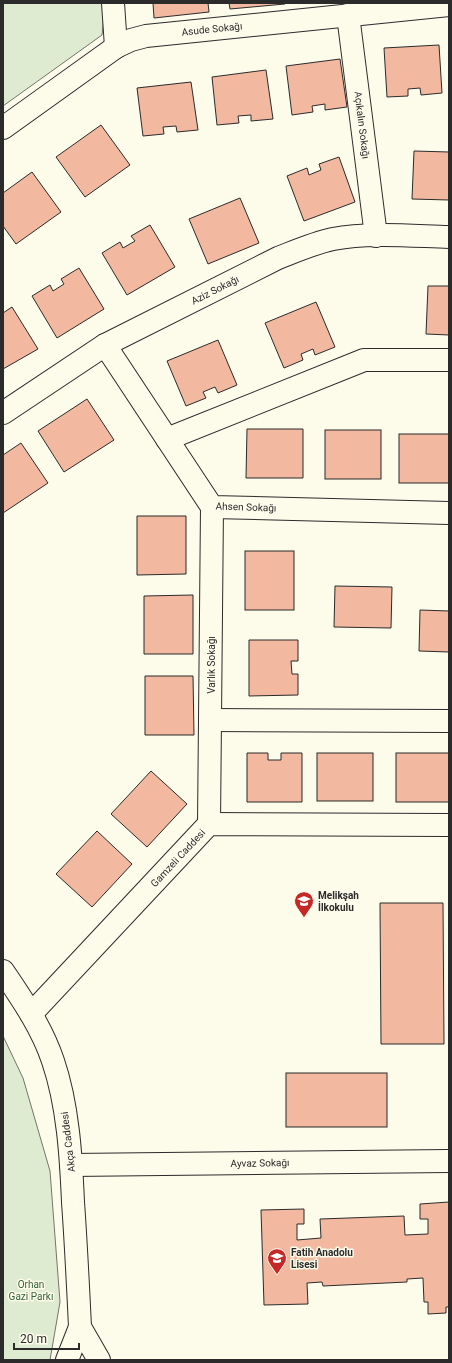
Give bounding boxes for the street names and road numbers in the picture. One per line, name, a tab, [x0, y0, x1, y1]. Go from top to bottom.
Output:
street label: Asude Sokağı	[181, 20, 243, 38]
street label: Açıkalın Sokağı	[352, 91, 372, 159]
street label: Aziz Sokağı	[189, 273, 241, 307]
street label: Ahsen Sokağı	[215, 500, 277, 514]
street label: Varlık Sokağı	[206, 636, 217, 694]
street label: Gamzeli Caddesi	[149, 827, 207, 889]
street label: Akça Caddesi	[59, 1111, 77, 1173]
street label: Ayvaz Sokağı	[230, 1157, 290, 1169]

